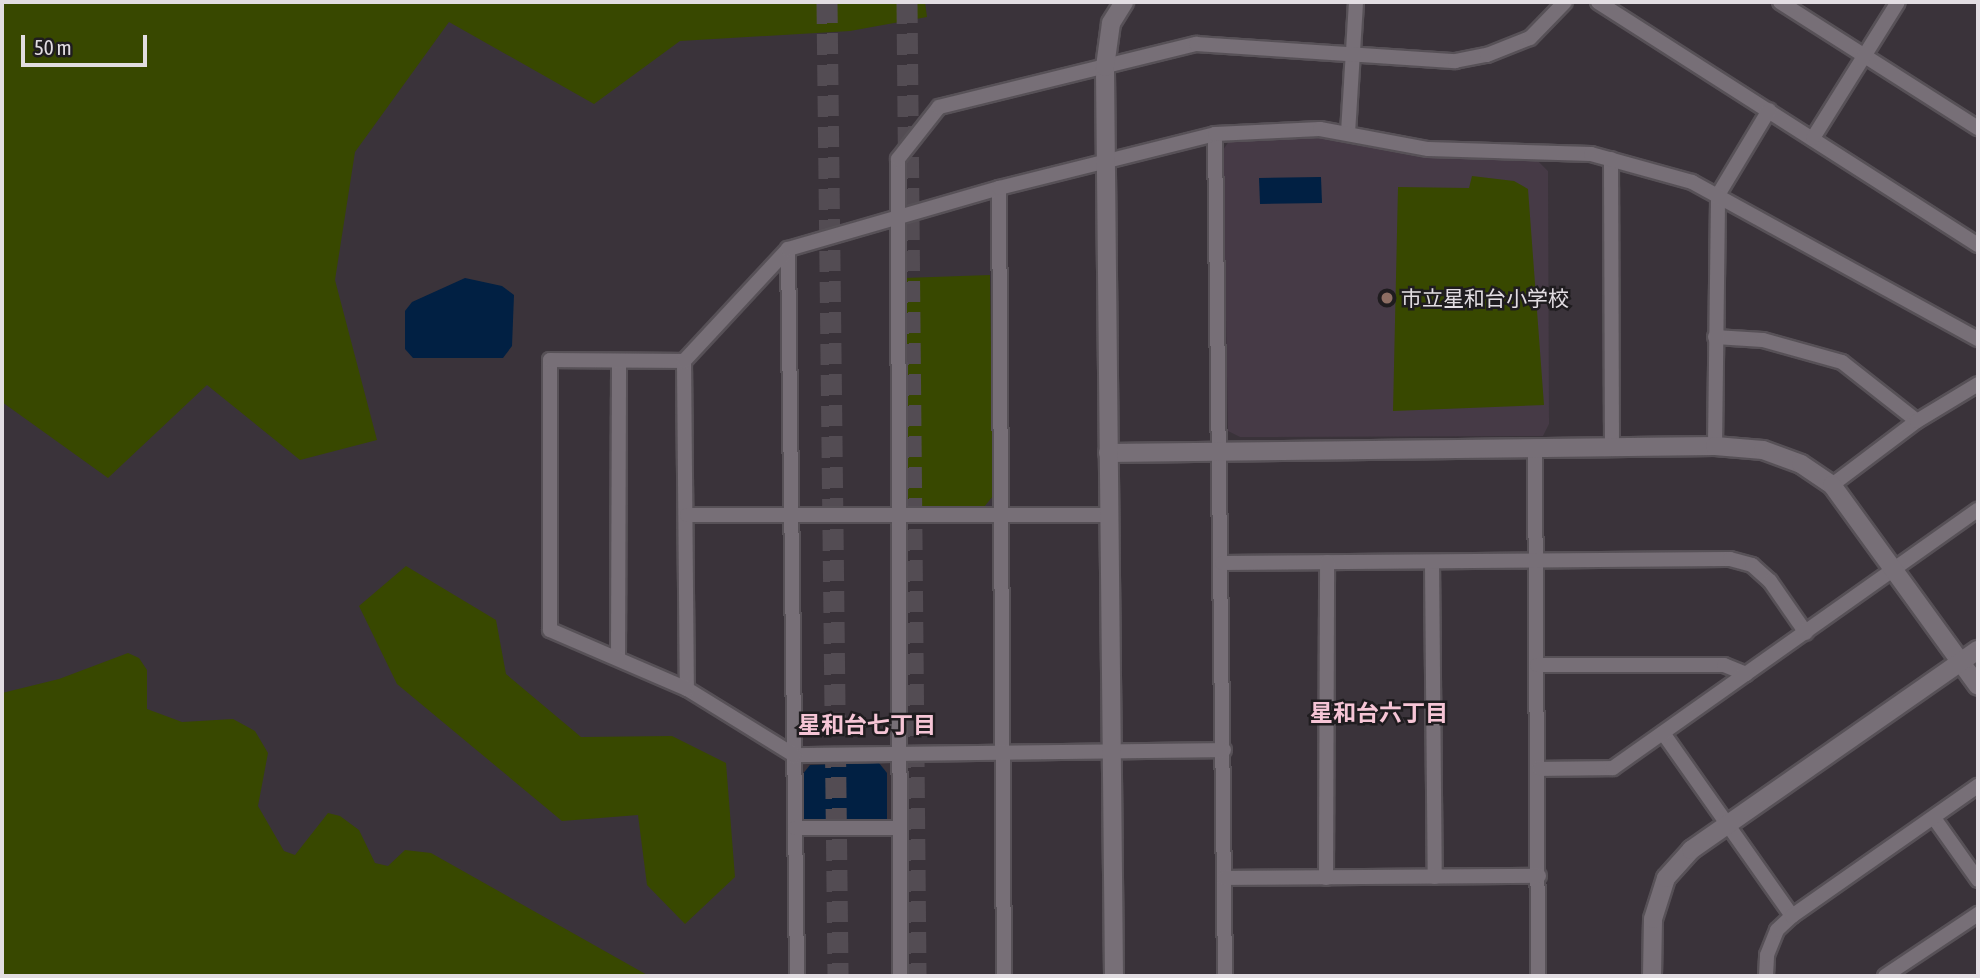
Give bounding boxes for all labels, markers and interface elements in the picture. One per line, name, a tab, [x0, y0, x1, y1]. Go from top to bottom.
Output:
scale bar	[24, 21, 150, 65]
text: 50 m	[34, 35, 72, 59]
place label: 市立星和台小学校	[1401, 285, 1569, 311]
marker: 市立星和台小学校	[1379, 290, 1395, 306]
district label: 星和台六丁目	[1310, 699, 1448, 727]
district label: 星和台七丁目	[798, 711, 936, 739]

